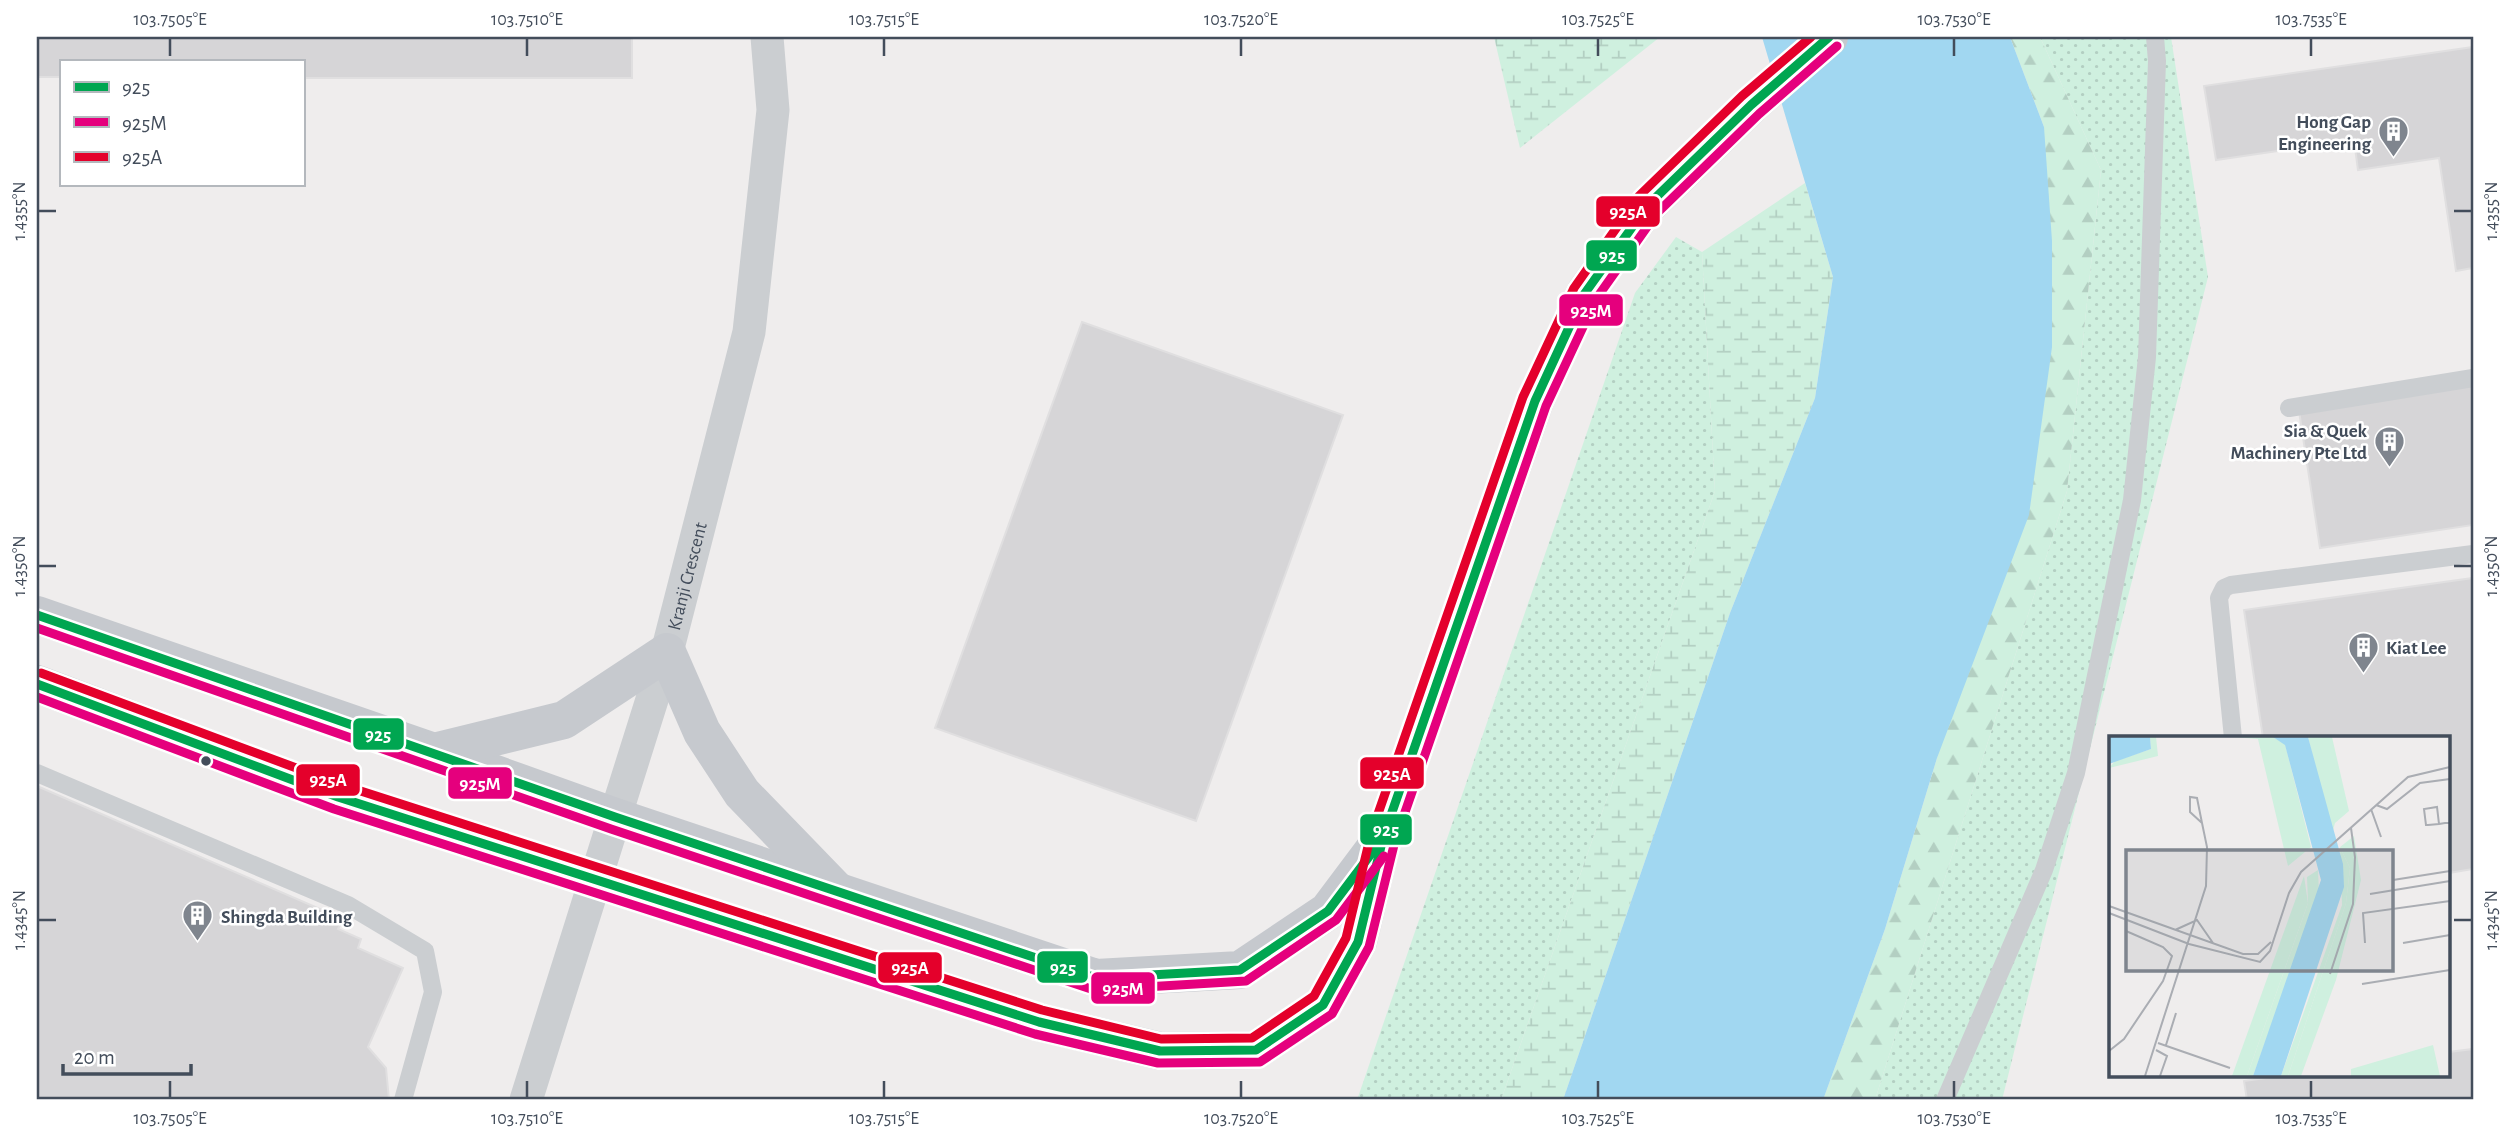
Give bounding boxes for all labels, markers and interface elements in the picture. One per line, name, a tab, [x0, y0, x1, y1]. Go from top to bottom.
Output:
text: 103.7505°E	[133, 11, 207, 29]
text: 103.7510°E	[491, 11, 563, 29]
text: 103.7515°E	[849, 11, 919, 29]
text: 103.7520°E	[1204, 11, 1278, 29]
text: 103.7525°E	[1562, 11, 1634, 29]
text: 103.7530°E	[1917, 11, 1991, 29]
text: 103.7535°E	[2275, 11, 2347, 29]
legend	[60, 60, 304, 186]
text: 925	[122, 77, 150, 98]
text: 925M	[122, 113, 167, 134]
place label: Hong Gap Engineering	[2278, 113, 2371, 154]
building icon: Hong Gap Engineering	[2377, 115, 2411, 159]
text: 925A	[122, 147, 162, 168]
text: 1.4355°N	[11, 181, 29, 241]
text: 1.4355°N	[2483, 181, 2501, 241]
line badge: 925A	[1595, 195, 1661, 228]
text: 925A	[1609, 203, 1647, 222]
line badge: 925	[1585, 239, 1638, 272]
text: 925	[1599, 247, 1625, 266]
line badge: 925M	[1558, 293, 1624, 327]
text: 925M	[1570, 302, 1612, 321]
place label: Sia & Quek Machinery Pte Ltd	[2230, 422, 2368, 463]
building icon: Sia & Quek Machinery Pte Ltd	[2373, 424, 2407, 468]
street label: Kranji Crescent	[665, 520, 711, 632]
text: 1.4350°N	[11, 536, 29, 596]
text: 1.4350°N	[2483, 536, 2501, 596]
building icon: Kiat Lee	[2346, 630, 2380, 674]
place label: Kiat Lee	[2386, 639, 2447, 658]
line badge: 925	[352, 717, 405, 751]
text: 925	[365, 726, 391, 745]
inset map	[2109, 736, 2450, 1078]
unlabelled marker	[199, 754, 213, 768]
line badge: 925A	[1359, 756, 1425, 790]
line badge: 925A	[295, 763, 361, 797]
text: 925A	[1373, 765, 1411, 784]
line badge: 925M	[447, 766, 513, 800]
text: 925A	[309, 771, 347, 790]
text: 925M	[459, 775, 501, 794]
line badge: 925	[1359, 813, 1413, 846]
text: 925	[1373, 821, 1399, 840]
text: 1.4345°N	[11, 890, 29, 950]
text: 1.4345°N	[2483, 890, 2501, 950]
building icon: Shingda Building	[181, 899, 215, 943]
place label: Shingda Building	[221, 908, 353, 927]
line badge: 925	[1036, 950, 1089, 984]
line badge: 925A	[877, 951, 943, 984]
text: 925A	[891, 959, 929, 978]
text: 925	[1050, 959, 1076, 978]
line badge: 925M	[1090, 971, 1156, 1005]
text: 925M	[1102, 980, 1144, 999]
scale bar	[63, 1032, 191, 1076]
text: 20 m	[74, 1047, 115, 1068]
text: 103.7505°E	[133, 1110, 207, 1128]
text: 103.7510°E	[491, 1110, 563, 1128]
text: 103.7515°E	[849, 1110, 919, 1128]
text: 103.7520°E	[1204, 1110, 1278, 1128]
text: 103.7525°E	[1562, 1110, 1634, 1128]
text: 103.7530°E	[1917, 1110, 1991, 1128]
text: 103.7535°E	[2275, 1110, 2347, 1128]

